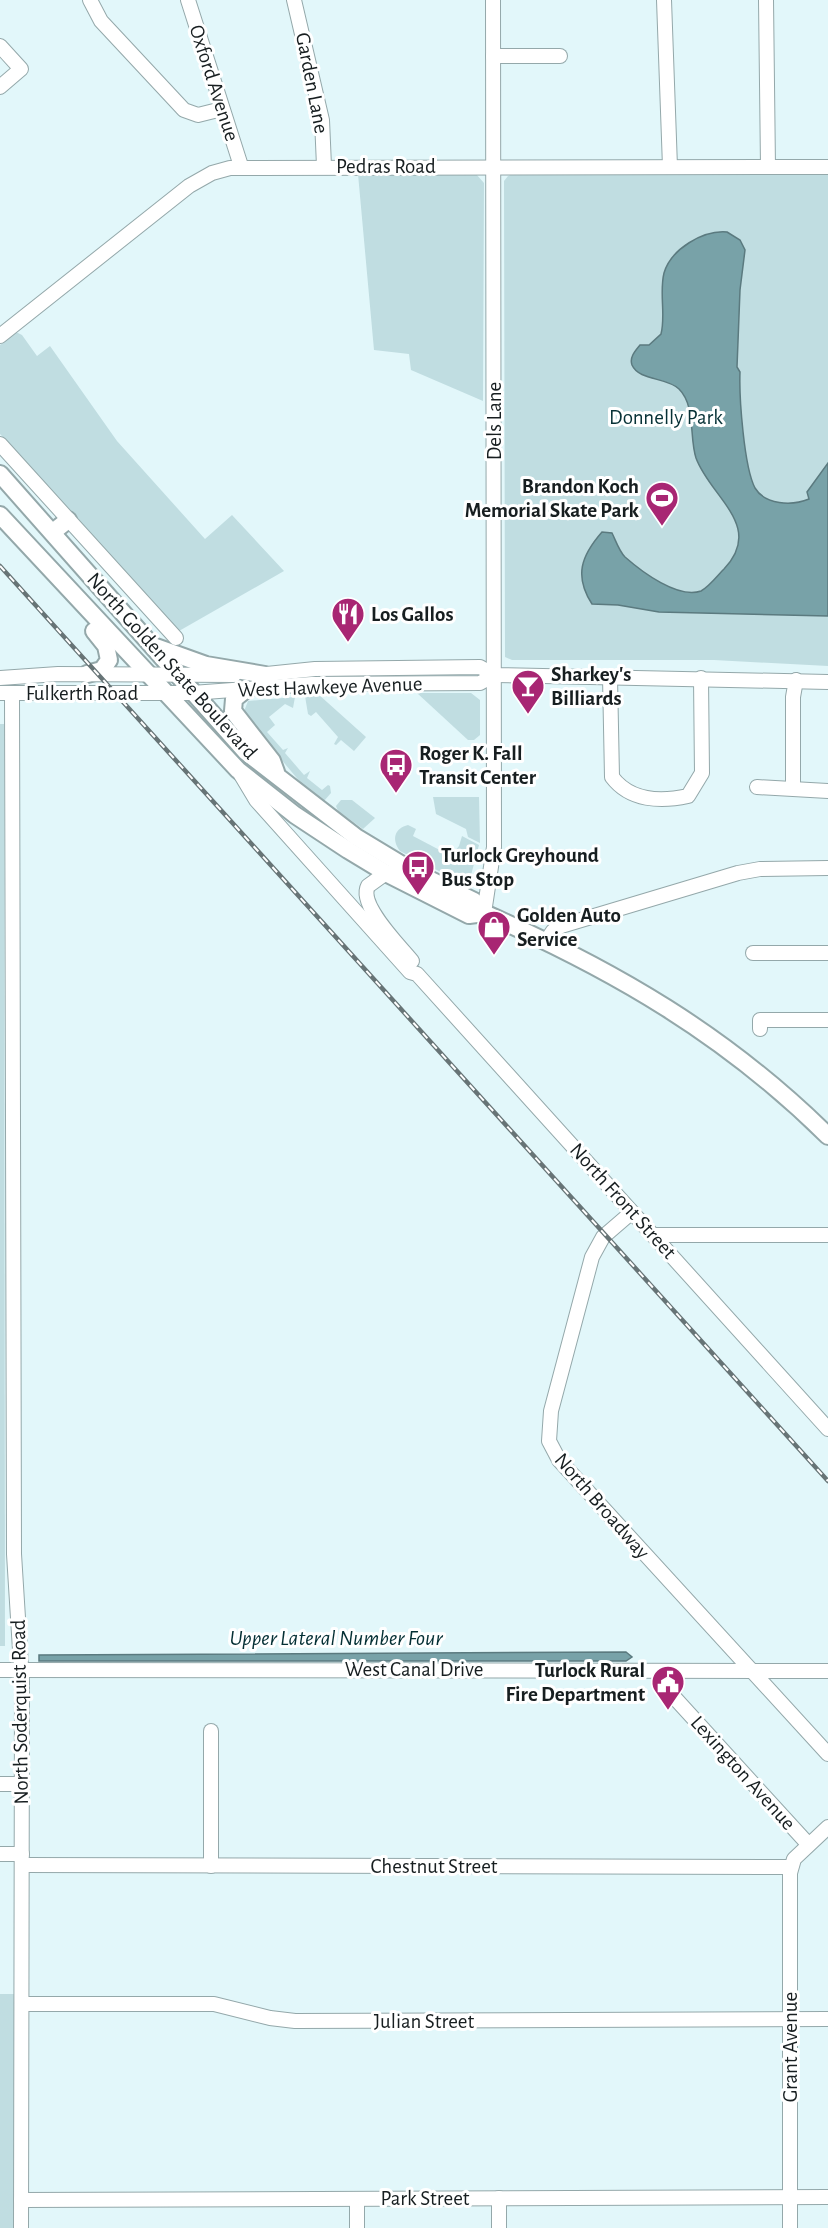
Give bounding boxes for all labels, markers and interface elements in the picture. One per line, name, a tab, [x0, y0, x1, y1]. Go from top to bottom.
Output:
street label: Oxford Avenue	[185, 22, 243, 144]
street label: Garden Lane	[292, 31, 332, 135]
street label: Pedras Road	[336, 156, 436, 177]
street label: Dels Lane	[484, 382, 505, 460]
park label: Donnelly Park	[609, 407, 723, 428]
place label: Brandon Koch Memorial Skate Park	[465, 476, 640, 521]
sports icon: Brandon Koch Memorial Skate Park	[644, 480, 680, 527]
street label: North Golden State Boulevard	[83, 569, 261, 763]
restaurant icon: Los Gallos	[330, 596, 366, 643]
place label: Los Gallos	[371, 604, 454, 625]
place label: Sharkey's Billiards	[551, 664, 631, 709]
bar icon: Sharkey's Billiards	[510, 668, 546, 715]
street label: West Hawkeye Avenue	[237, 673, 423, 701]
street label: Fulkerth Road	[26, 683, 138, 704]
place label: Roger K. Fall Transit Center	[419, 743, 537, 788]
bus stop icon: Roger K. Fall Transit Center	[378, 747, 414, 794]
place label: Turlock Greyhound Bus Stop	[441, 845, 599, 890]
bus stop icon: Turlock Greyhound Bus Stop	[400, 849, 436, 896]
place label: Golden Auto Service	[517, 905, 621, 950]
shop icon: Golden Auto Service	[476, 909, 512, 956]
street label: North Front Street	[566, 1139, 680, 1263]
street label: North Broadway	[551, 1449, 653, 1563]
street label: North Soderquist Road	[8, 1619, 32, 1805]
water label: Upper Lateral Number Four	[229, 1627, 443, 1650]
street label: West Canal Drive	[345, 1659, 483, 1680]
place label: Turlock Rural Fire Department	[506, 1660, 645, 1705]
public building icon: Turlock Rural Fire Department	[650, 1664, 686, 1711]
street label: Lexington Avenue	[687, 1712, 799, 1834]
street label: Chestnut Street	[370, 1856, 498, 1877]
street label: Grant Avenue	[780, 1992, 801, 2102]
street label: Julian Street	[374, 2011, 475, 2032]
street label: Park Street	[380, 2188, 470, 2209]

